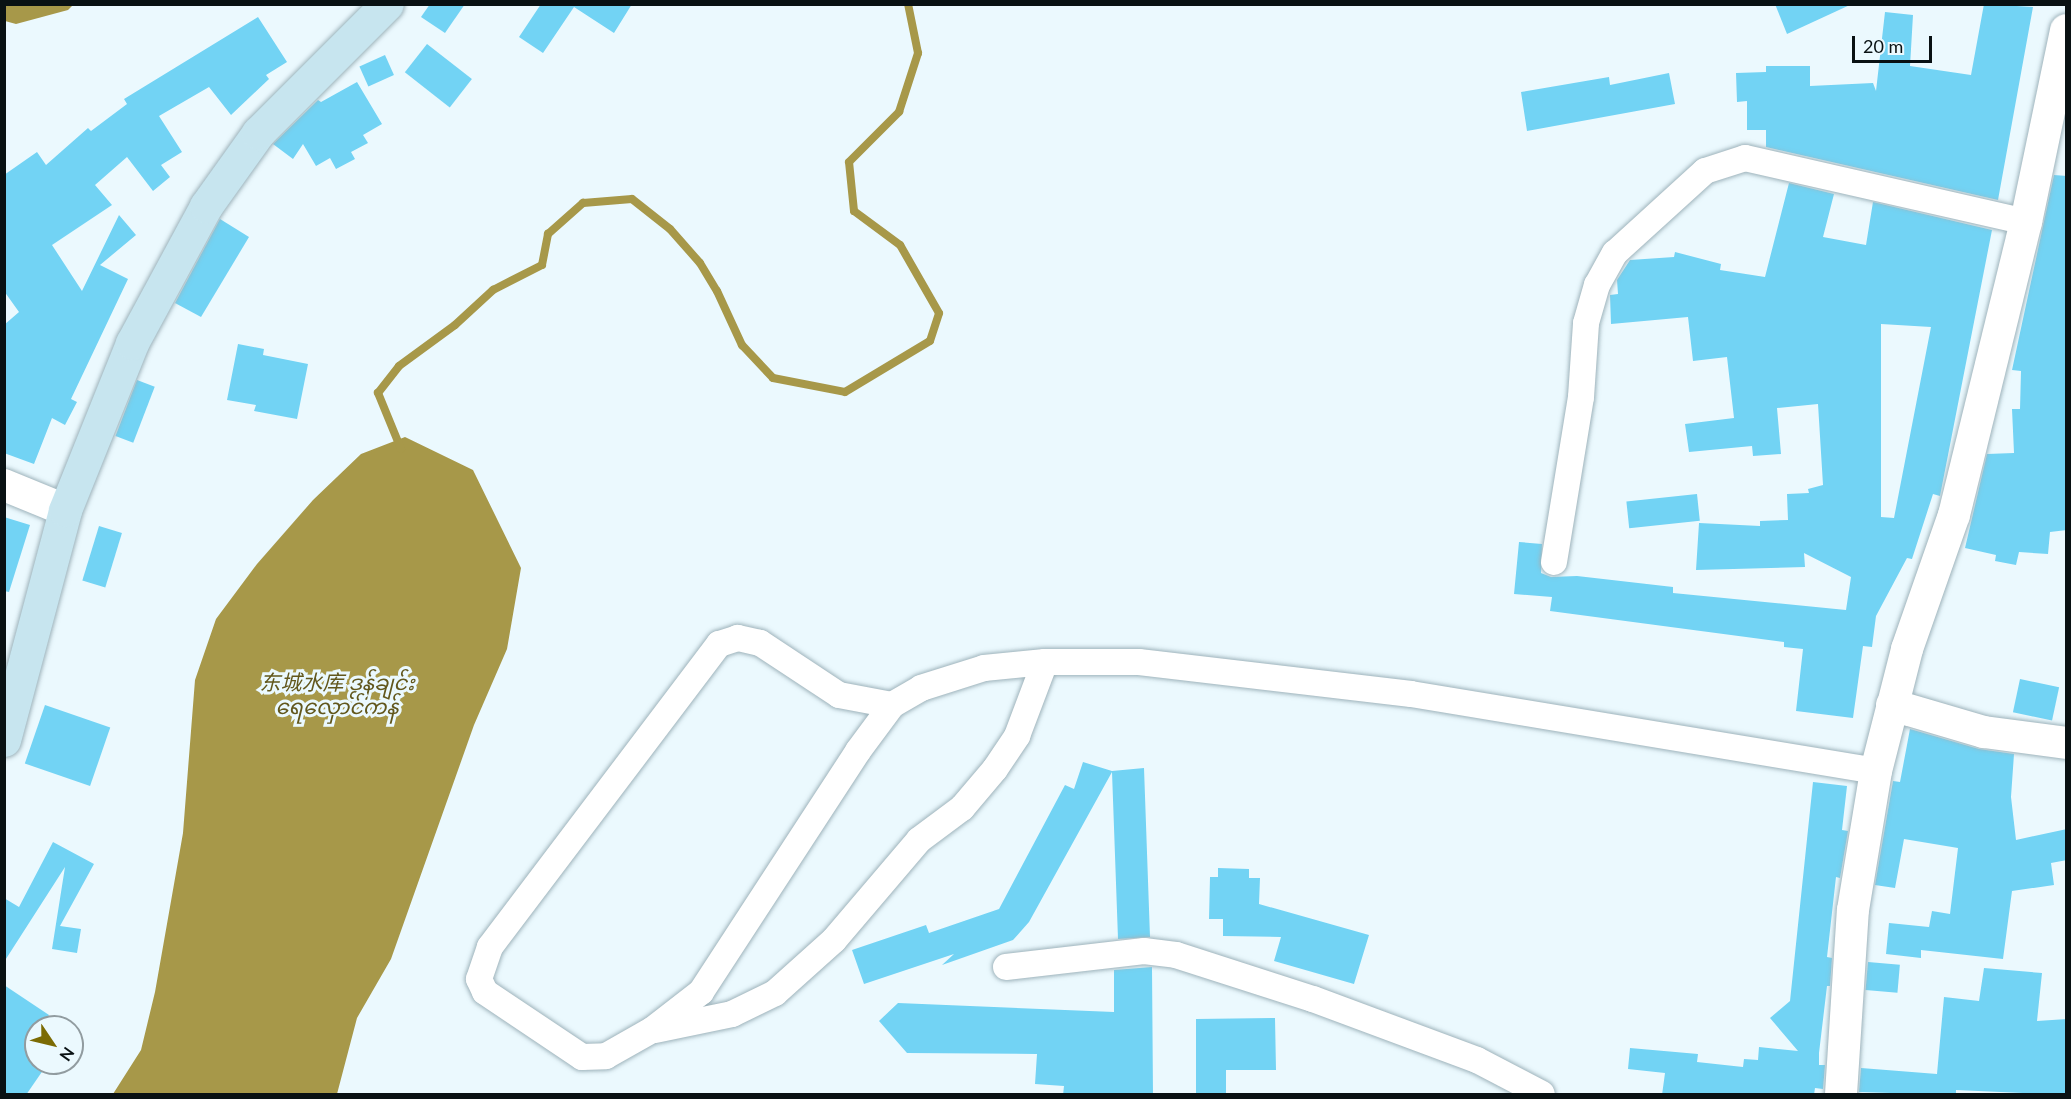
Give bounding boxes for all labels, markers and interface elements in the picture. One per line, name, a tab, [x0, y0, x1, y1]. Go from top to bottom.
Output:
scale bar	[1855, 24, 1934, 62]
text: 20 m	[1863, 35, 1903, 57]
water label: 东城水库 ဒွန်ချင်း ရေလှောင်ကန်	[260, 669, 414, 719]
north arrow	[24, 1015, 84, 1075]
text: N	[56, 1044, 79, 1065]

